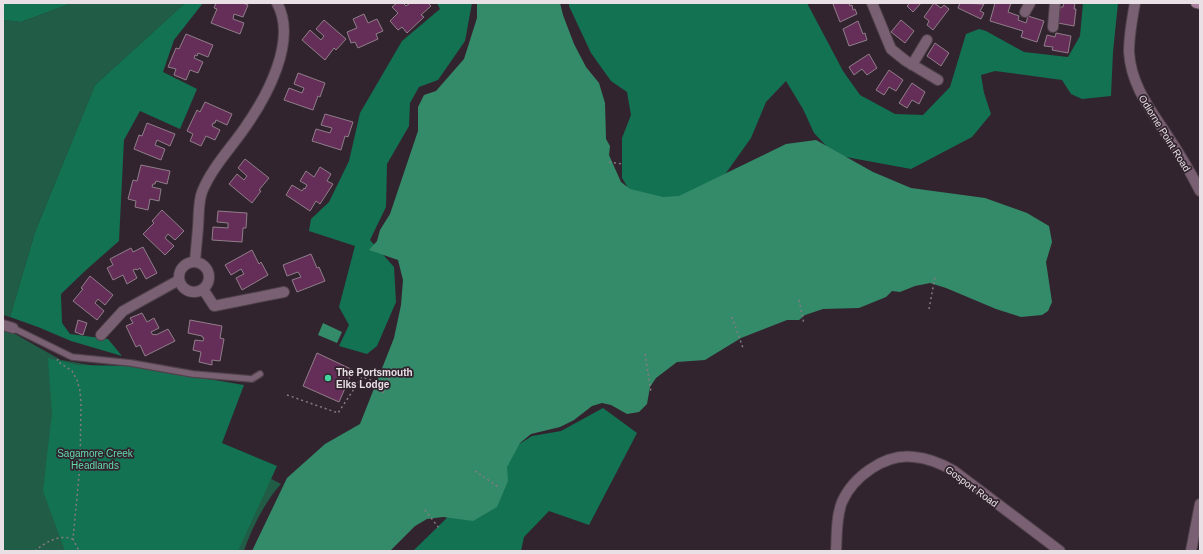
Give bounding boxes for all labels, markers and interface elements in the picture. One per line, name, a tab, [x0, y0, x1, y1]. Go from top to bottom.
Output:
street label: Odiorne Point Road	[1137, 93, 1193, 173]
place label: The Portsmouth Elks Lodge	[336, 367, 413, 390]
marker: The Portsmouth Elks Lodge	[323, 373, 333, 383]
park label: Sagamore Creek Headlands	[57, 448, 134, 471]
street label: Gosport Road	[943, 464, 1000, 509]

